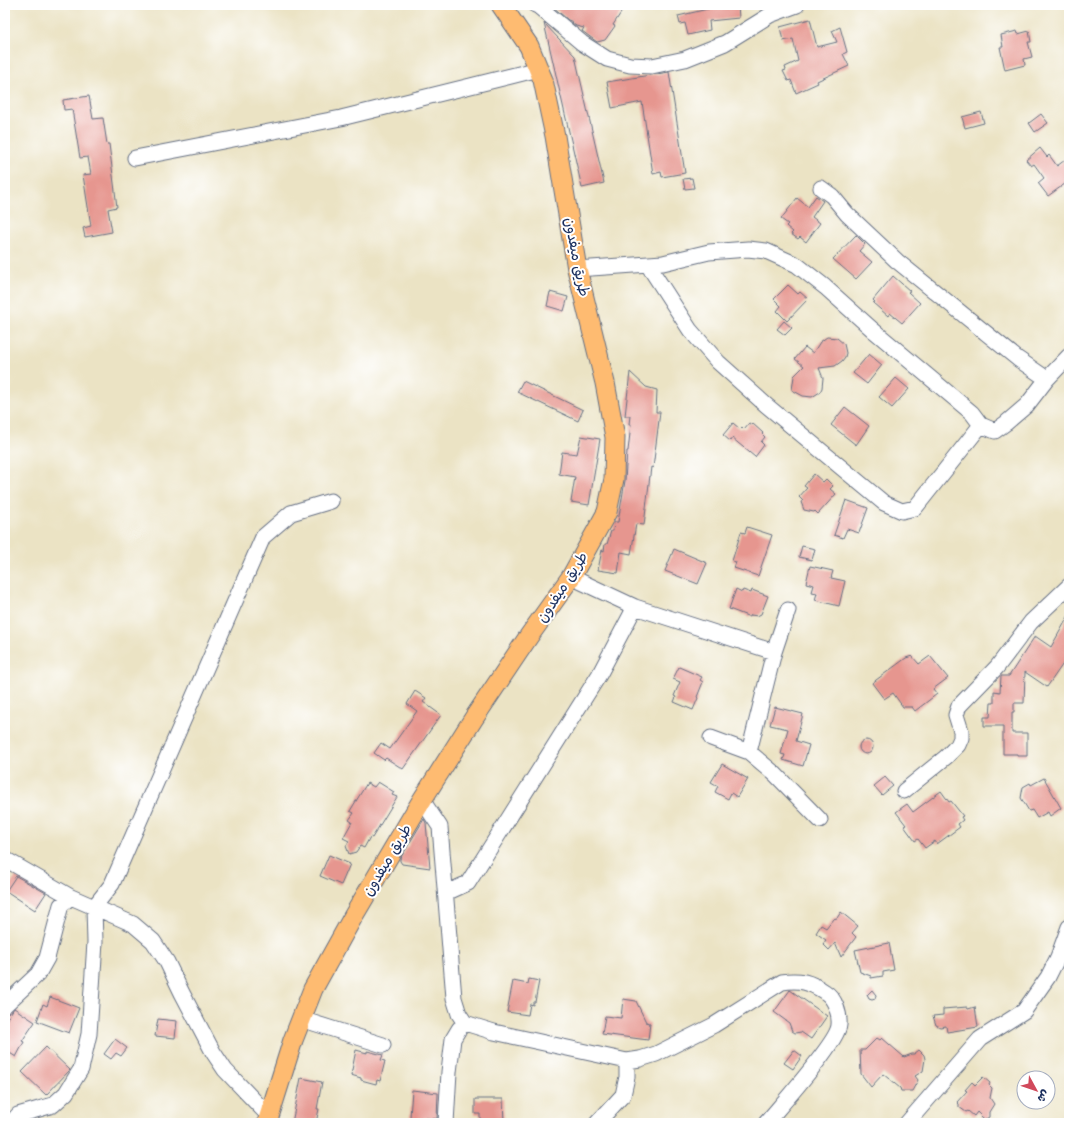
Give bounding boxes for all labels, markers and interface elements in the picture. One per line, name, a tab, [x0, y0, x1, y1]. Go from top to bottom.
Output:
street label: طريق ميفدون	[560, 216, 594, 298]
street label: طريق ميفدون	[532, 548, 592, 626]
street label: طريق ميفدون	[358, 820, 416, 900]
north arrow	[1016, 1070, 1056, 1110]
text: ش	[1034, 1087, 1053, 1106]

